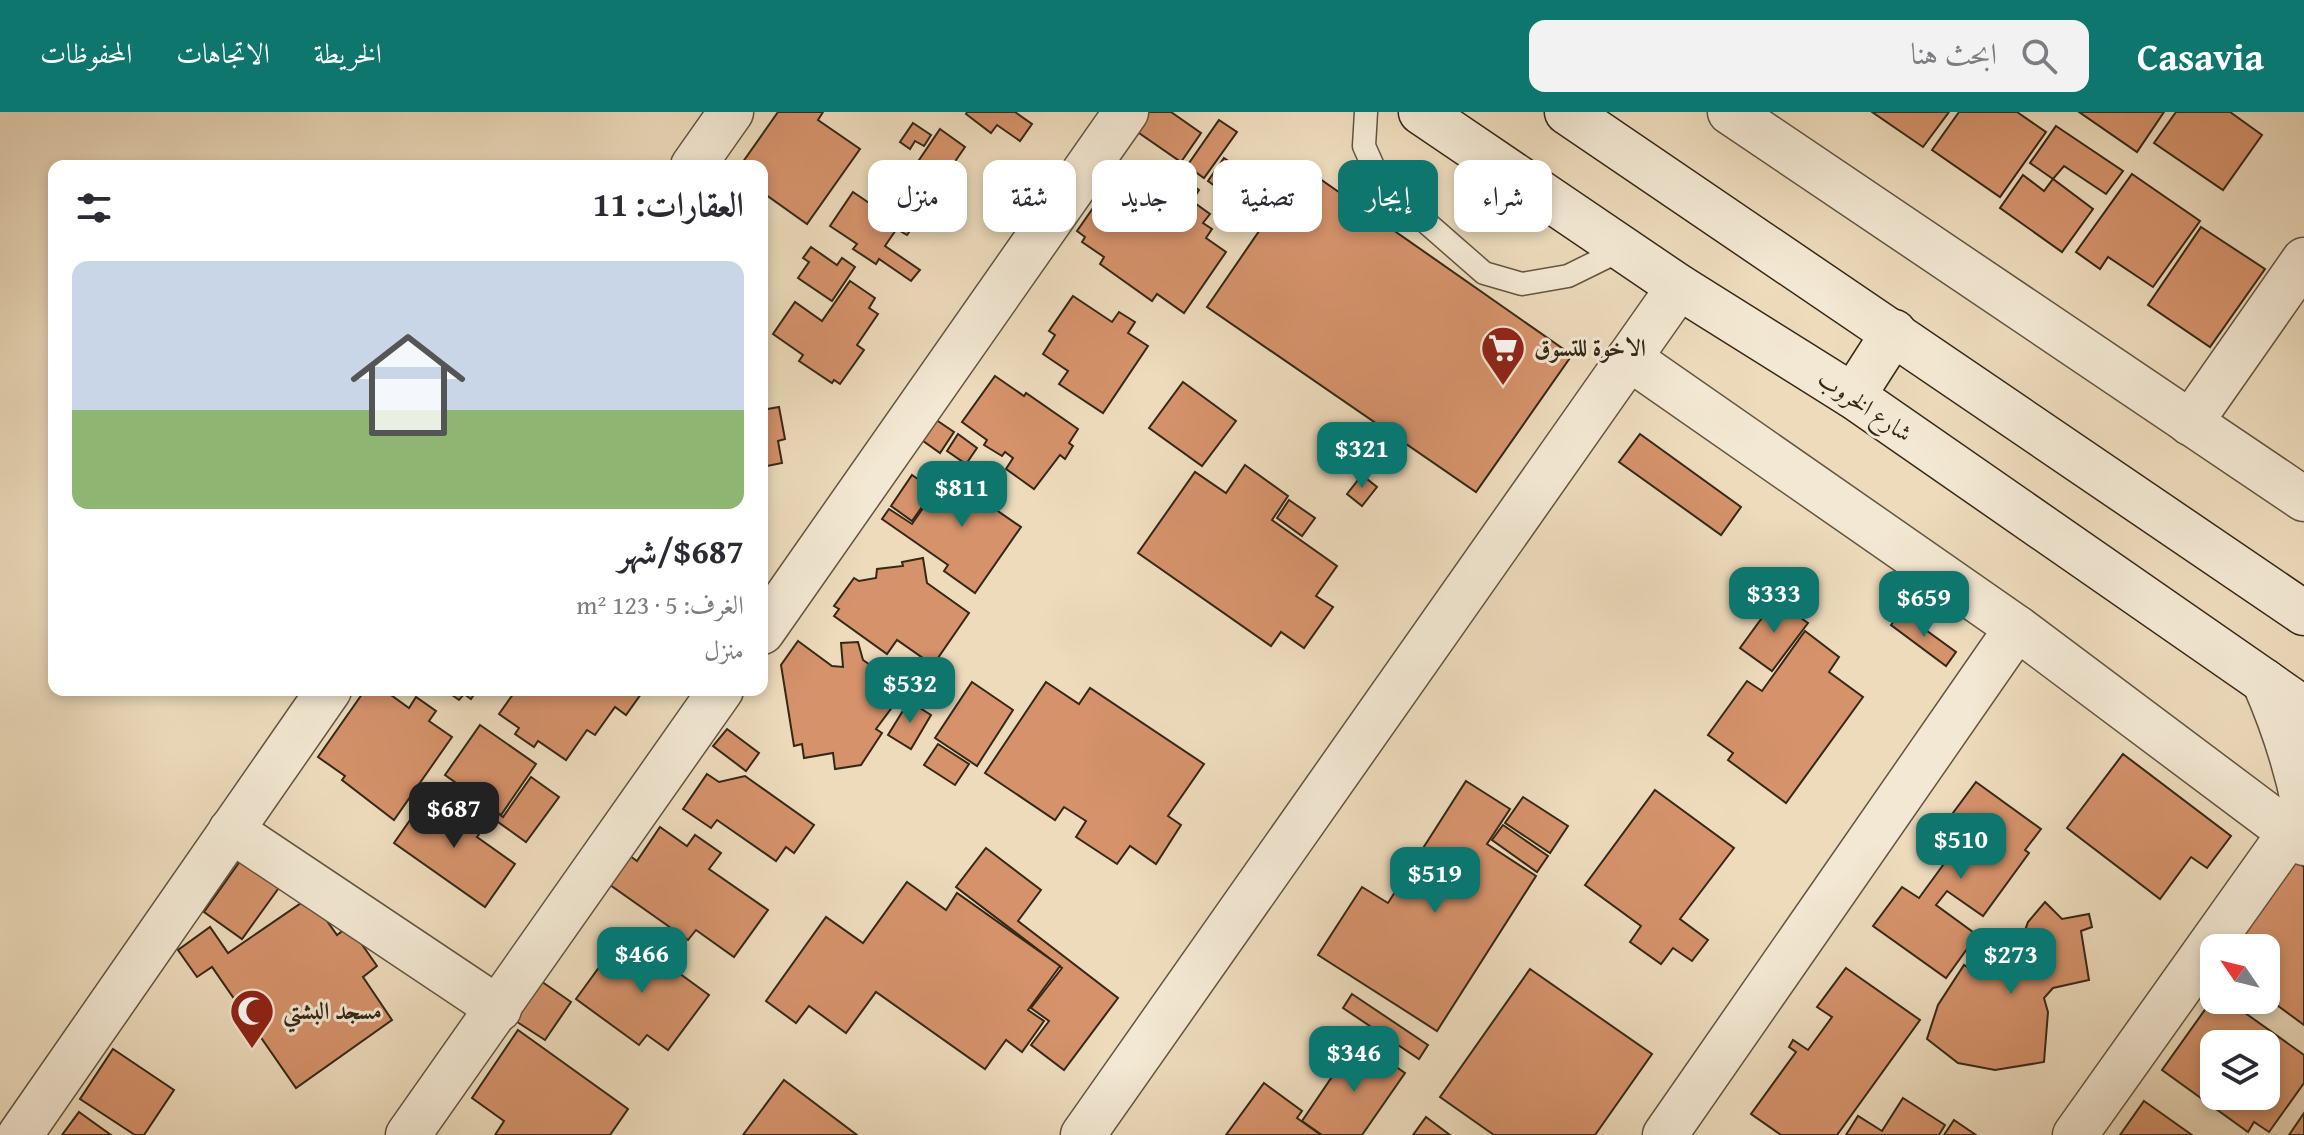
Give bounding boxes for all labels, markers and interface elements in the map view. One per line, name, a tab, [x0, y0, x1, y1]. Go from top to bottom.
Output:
search box	[1529, 20, 2089, 92]
text: Casavia	[2137, 28, 2264, 84]
text: ابحث هنا	[1910, 31, 1997, 75]
text: المحفوظات	[40, 32, 132, 73]
text: الاتجاهات	[176, 32, 270, 73]
text: الخريطة	[314, 32, 382, 73]
icon: search	[2017, 34, 2061, 78]
chip: منزل	[868, 160, 967, 232]
chip: شقة	[983, 160, 1076, 232]
chip: جديد	[1092, 160, 1197, 232]
chip: تصفية	[1213, 160, 1322, 232]
chip: إيجار	[1338, 160, 1438, 232]
chip: شراء	[1454, 160, 1552, 232]
text: العقارات: 11	[593, 179, 744, 228]
icon: filters	[72, 186, 116, 230]
icon: home	[336, 313, 480, 457]
supermarket icon: الاخوة للتسوق	[1479, 324, 1527, 387]
place label: الاخوة للتسوق	[1534, 330, 1646, 365]
street label: شارع الخروب	[1809, 361, 1920, 453]
pin: $321	[1315, 422, 1409, 490]
text: $321	[1335, 428, 1389, 467]
pin: $811	[915, 461, 1009, 529]
text: $811	[935, 467, 989, 506]
text: $687/شهر	[618, 526, 744, 575]
pin: $333	[1727, 567, 1821, 635]
pin: $659	[1877, 571, 1971, 639]
text: $333	[1747, 573, 1801, 612]
text: $659	[1897, 577, 1951, 616]
text: الغرف: 5 · 123 m²	[576, 585, 744, 624]
text: منزل	[704, 630, 744, 669]
pin: $532	[863, 657, 957, 725]
text: $532	[883, 663, 937, 702]
pin: $687	[407, 782, 501, 850]
text: $687	[427, 788, 481, 827]
pin: $510	[1914, 813, 2008, 881]
text: $510	[1934, 819, 1988, 858]
pin: $519	[1388, 847, 1482, 915]
text: $519	[1408, 853, 1462, 892]
pin: $466	[595, 927, 689, 995]
pin: $273	[1964, 928, 2058, 996]
text: $466	[615, 933, 669, 972]
text: $273	[1984, 934, 2038, 973]
north arrow	[2200, 934, 2280, 1014]
map controls	[2200, 934, 2280, 1110]
mosque icon: مسجد البشتي	[228, 987, 276, 1050]
place label: مسجد البشتي	[283, 993, 382, 1033]
pin: $346	[1307, 1026, 1401, 1094]
button: layers	[2200, 1030, 2280, 1110]
text: $346	[1327, 1032, 1381, 1071]

